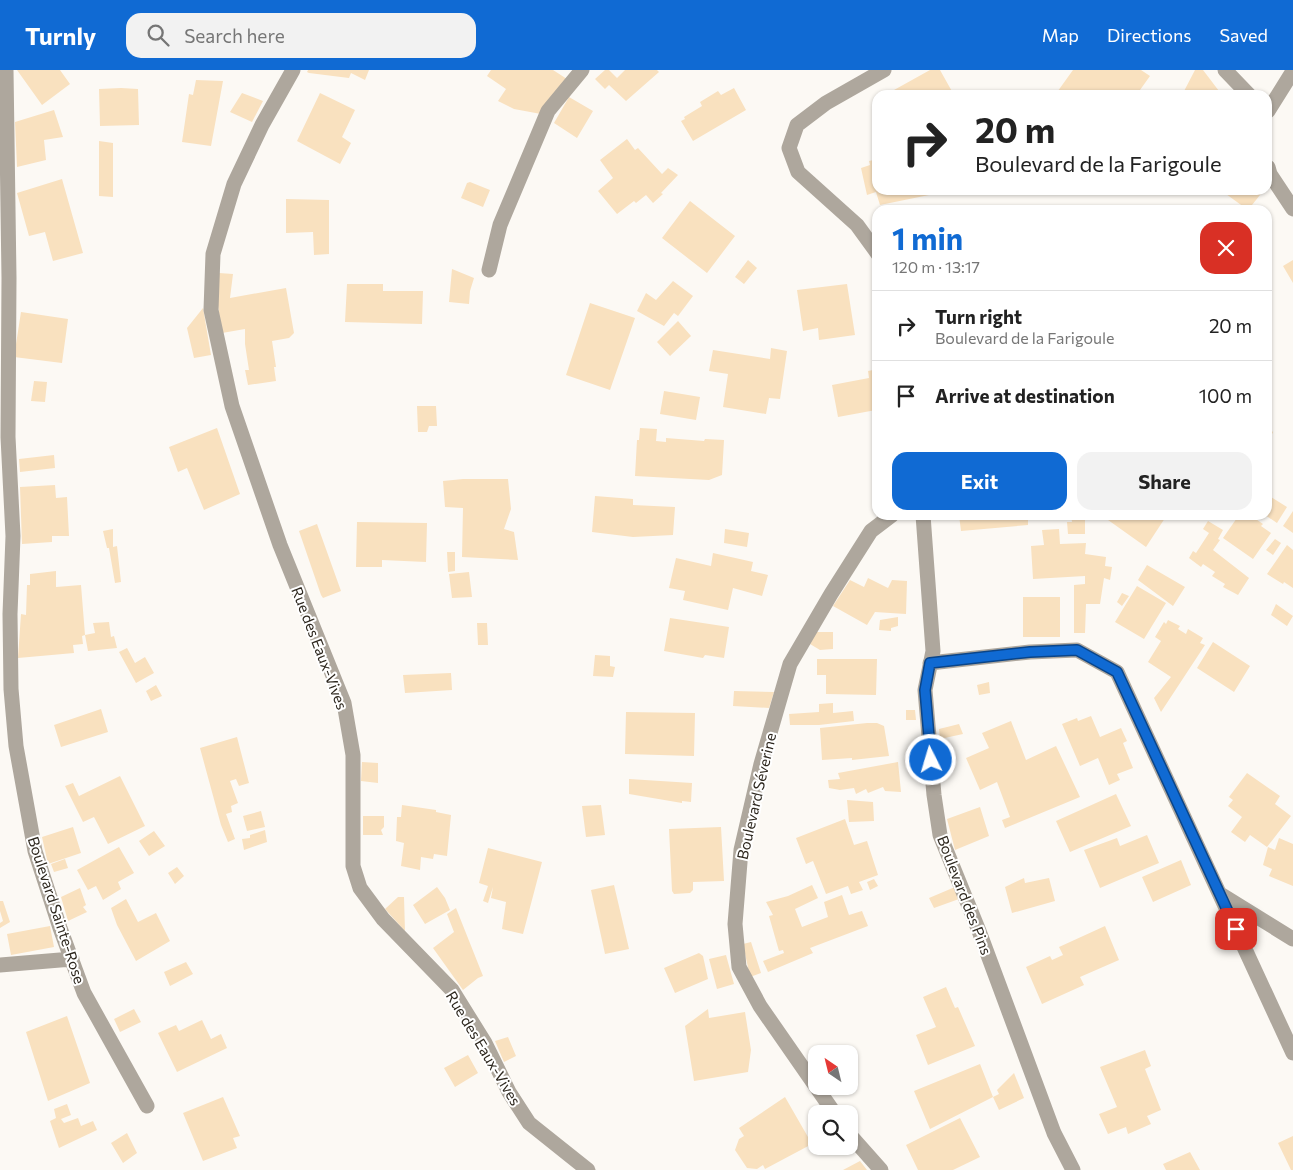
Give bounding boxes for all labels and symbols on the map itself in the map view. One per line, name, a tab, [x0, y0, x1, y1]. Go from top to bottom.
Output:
street label: Rue des Eaux-Vives	[288, 584, 352, 712]
street label: Boulevard Séverine	[733, 731, 779, 861]
position arrow	[904, 733, 956, 785]
street label: Boulevard des Pins	[934, 833, 996, 957]
street label: Boulevard Sainte-Rose	[25, 834, 89, 986]
pin	[1215, 908, 1257, 950]
street label: Rue des Eaux-Vives	[443, 988, 525, 1109]
north arrow	[808, 1045, 858, 1095]

